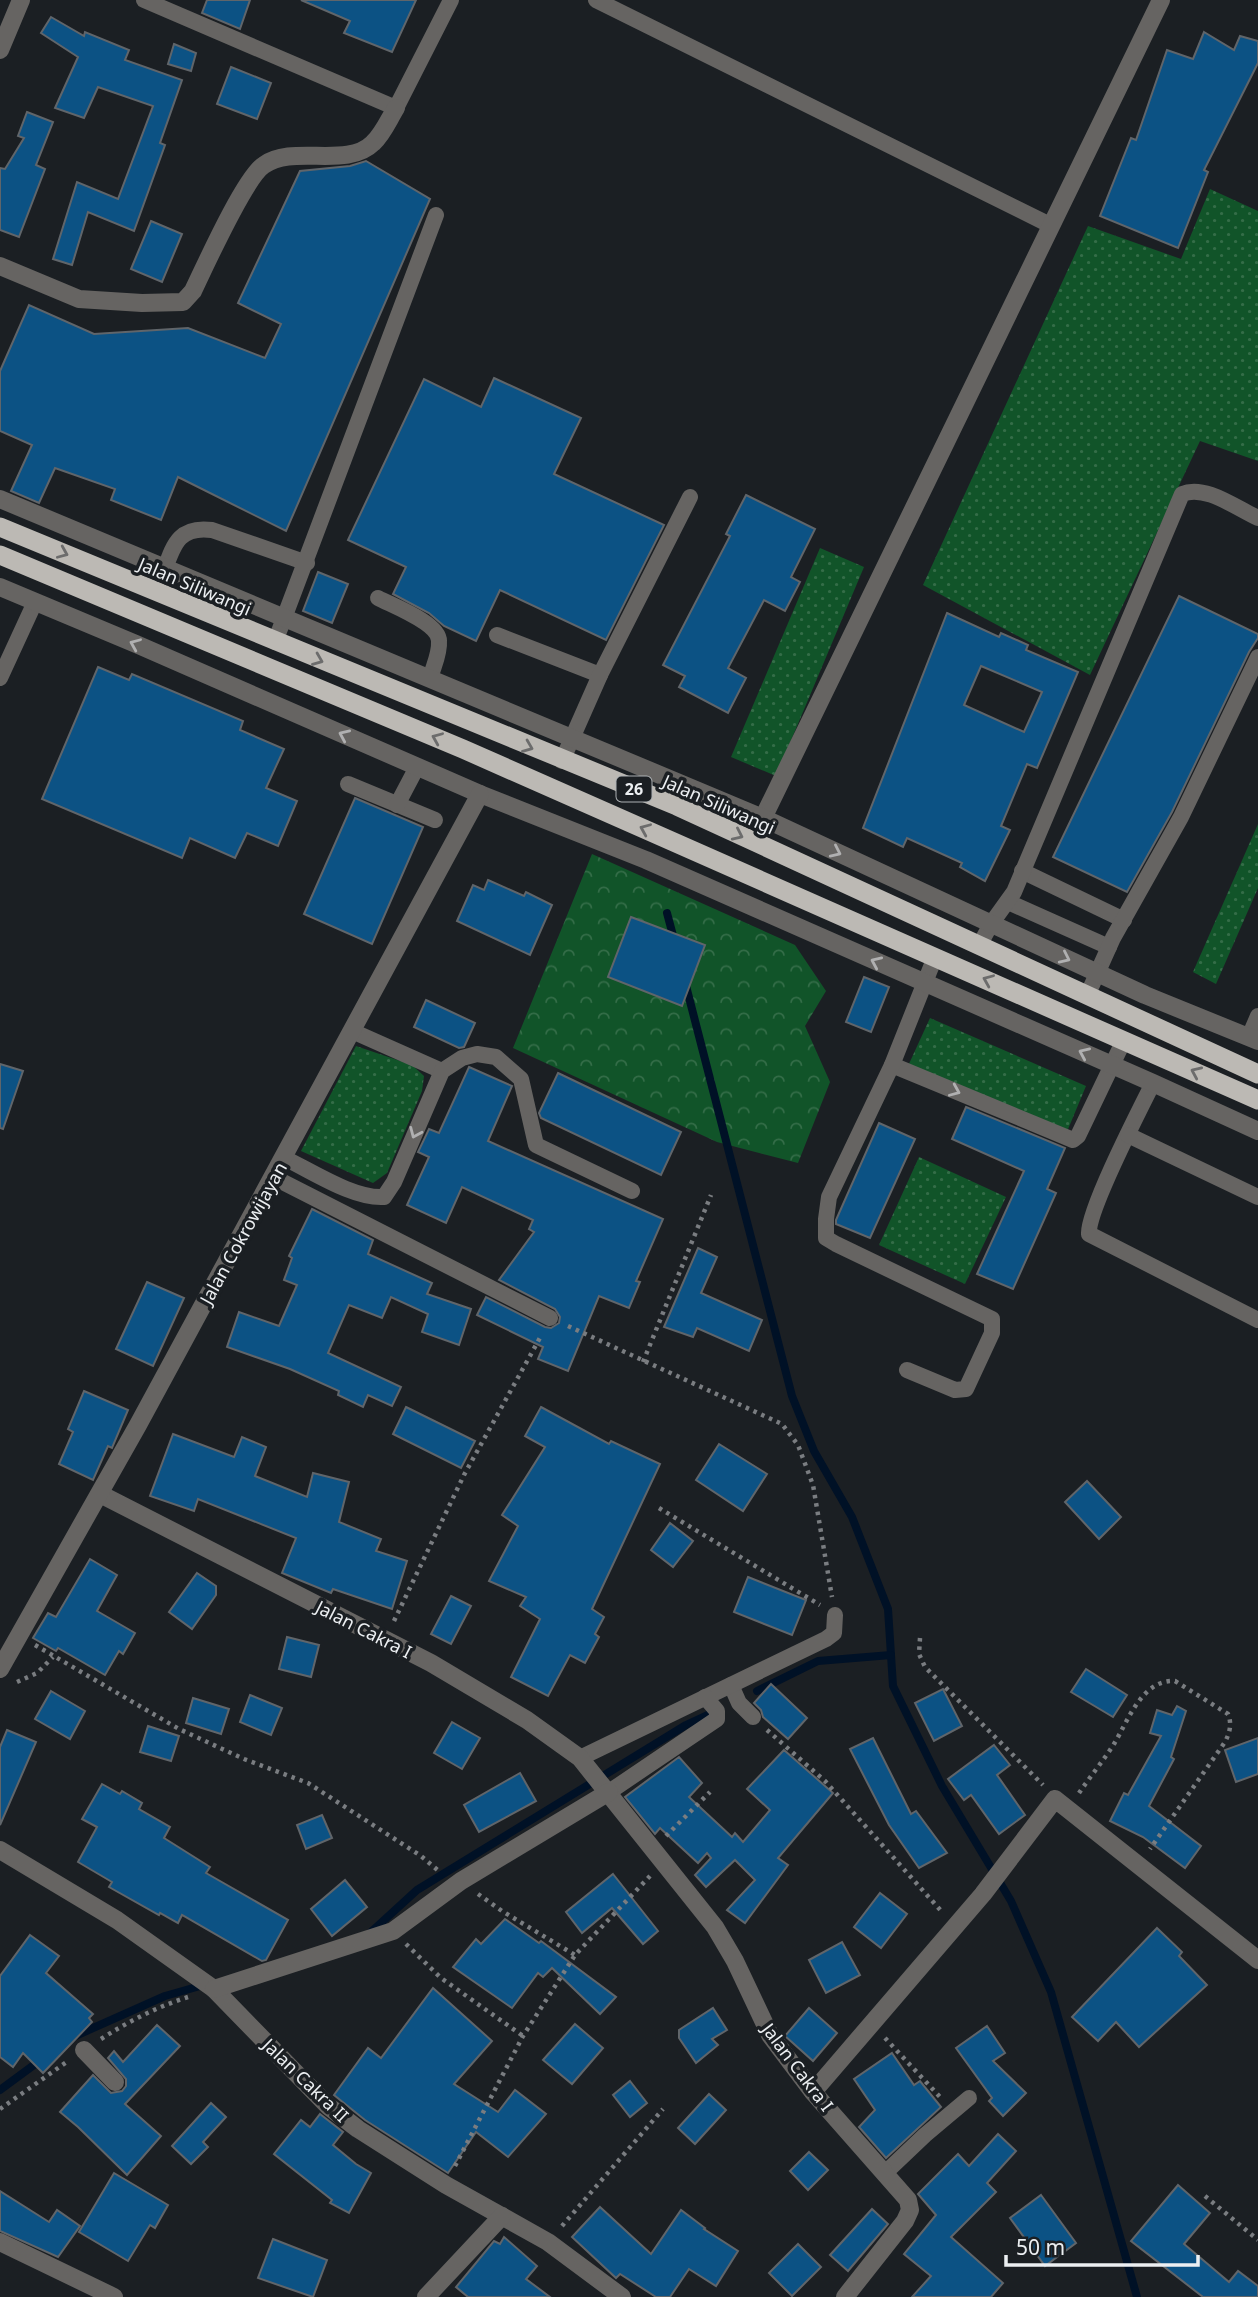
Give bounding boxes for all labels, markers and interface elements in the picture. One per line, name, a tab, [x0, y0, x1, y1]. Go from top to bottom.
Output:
one-way arrow	[56, 545, 68, 559]
street label: Jalan Siliwangi	[133, 551, 255, 621]
one-way arrow	[130, 638, 142, 652]
one-way arrow	[311, 651, 323, 665]
one-way arrow	[339, 729, 351, 743]
one-way arrow	[431, 732, 444, 746]
one-way arrow	[522, 738, 534, 752]
street label: Jalan Siliwangi	[657, 768, 779, 839]
road number: 26	[616, 776, 652, 802]
one-way arrow	[640, 823, 652, 837]
one-way arrow	[731, 827, 743, 841]
one-way arrow	[829, 844, 841, 858]
one-way arrow	[1057, 950, 1070, 964]
one-way arrow	[871, 956, 883, 970]
one-way arrow	[982, 974, 995, 988]
one-way arrow	[1079, 1047, 1091, 1061]
one-way arrow	[1191, 1066, 1203, 1080]
one-way arrow	[948, 1083, 960, 1097]
one-way arrow	[409, 1126, 423, 1139]
street label: Jalan Cokrowijayan	[193, 1158, 292, 1310]
street label: Jalan Cakra I	[310, 1594, 416, 1663]
street label: Jalan Cakra I	[756, 2016, 839, 2116]
street label: Jalan Cakra II	[256, 2032, 354, 2127]
scale bar	[1006, 2224, 1198, 2268]
text: 50 m	[1016, 2233, 1065, 2261]

